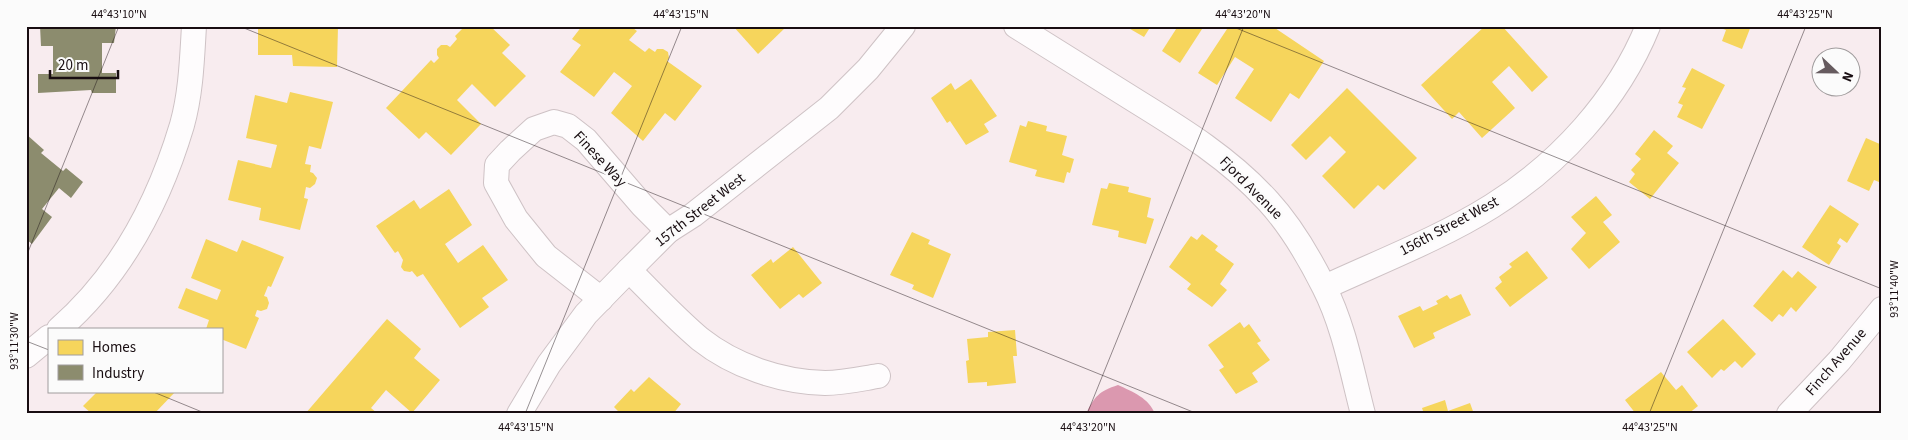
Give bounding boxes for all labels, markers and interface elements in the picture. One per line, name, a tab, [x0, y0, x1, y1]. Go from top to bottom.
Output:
text: 44°43'10"N	[91, 6, 147, 23]
text: 44°43'15"N	[653, 6, 709, 23]
text: 44°43'20"N	[1215, 6, 1271, 23]
text: 44°43'25"N	[1777, 6, 1833, 23]
scale bar	[50, 48, 118, 80]
north arrow	[1810, 48, 1860, 98]
text: 20 m	[58, 55, 88, 76]
text: N	[1836, 68, 1858, 85]
street label: Finese Way	[569, 126, 631, 192]
street label: Fjord Avenue	[1215, 152, 1287, 224]
street label: 157th Street West	[650, 168, 750, 252]
street label: 156th Street West	[1396, 191, 1502, 261]
text: 93°11'40"W	[1886, 260, 1903, 318]
text: 93°11'30"W	[6, 312, 23, 370]
street label: Finch Avenue	[1801, 324, 1871, 400]
legend	[48, 328, 222, 392]
text: Homes	[92, 337, 136, 358]
text: Industry	[92, 363, 144, 384]
text: 44°43'15"N	[498, 419, 554, 436]
text: 44°43'20"N	[1060, 419, 1116, 436]
text: 44°43'25"N	[1622, 419, 1678, 436]

